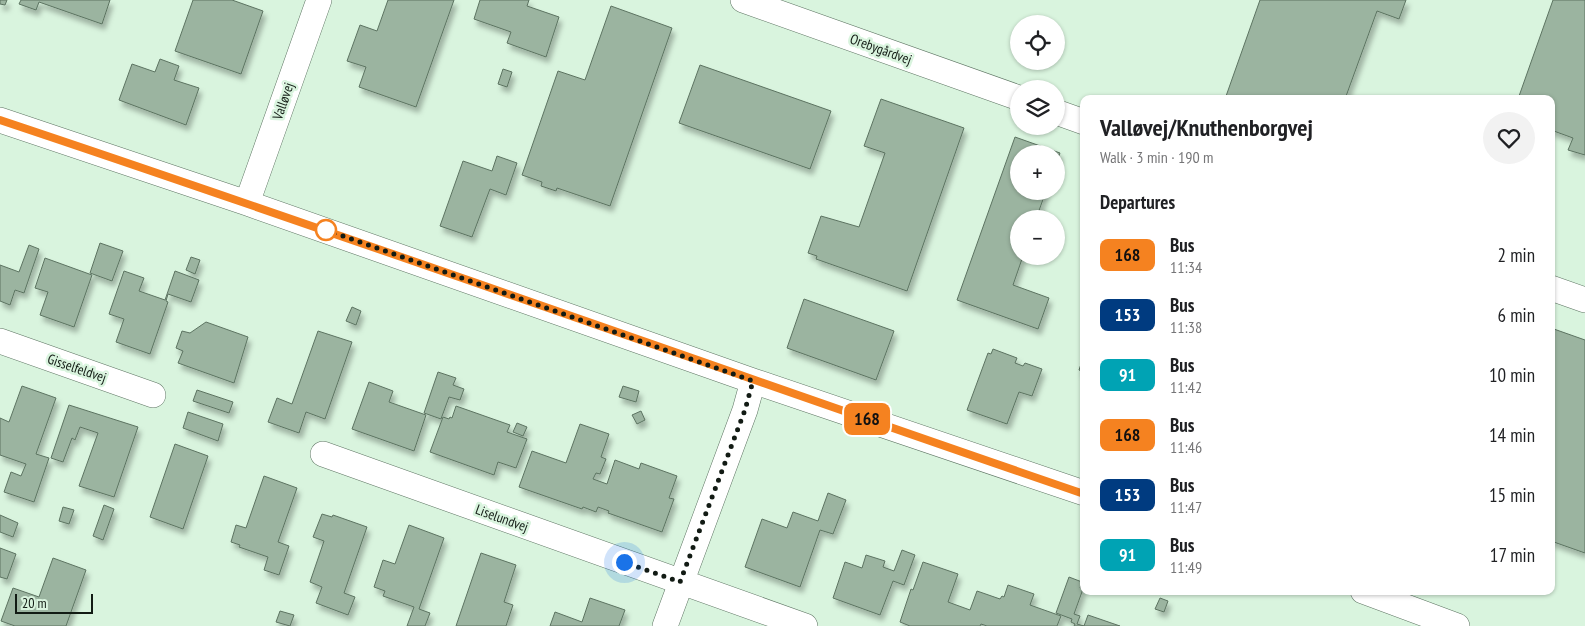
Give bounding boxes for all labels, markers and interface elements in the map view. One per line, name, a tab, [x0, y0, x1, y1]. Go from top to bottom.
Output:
map controls	[1010, 15, 1065, 265]
button: locate	[1010, 15, 1065, 70]
street label: Orebygårdvej	[848, 30, 914, 68]
street label: Valløvej	[268, 80, 298, 123]
button: layers	[1010, 80, 1065, 135]
text: Valløvej/Knuthenborgvej	[1100, 112, 1313, 143]
button: heart	[1483, 112, 1535, 164]
button: +	[1010, 145, 1065, 200]
text: Walk · 3 min · 190 m	[1100, 147, 1213, 167]
text: Departures	[1100, 190, 1175, 214]
button: −	[1010, 210, 1065, 265]
unlabelled marker	[315, 219, 337, 241]
text: Bus	[1170, 233, 1194, 257]
text: 168	[1115, 243, 1140, 266]
text: 2 min	[1498, 243, 1535, 267]
text: 11:34	[1170, 257, 1202, 277]
text: Bus	[1170, 293, 1194, 317]
text: 153	[1115, 303, 1140, 326]
text: 6 min	[1498, 303, 1535, 327]
text: 11:38	[1170, 317, 1202, 337]
street label: Gisselfeldvej	[45, 350, 109, 386]
text: Bus	[1170, 353, 1194, 377]
text: 91	[1119, 363, 1136, 386]
text: 10 min	[1489, 363, 1535, 387]
text: 11:42	[1170, 377, 1202, 397]
line badge: 168	[838, 403, 896, 435]
text: 168	[854, 407, 880, 430]
text: Bus	[1170, 413, 1194, 437]
text: 168	[1115, 423, 1140, 446]
text: 14 min	[1489, 423, 1535, 447]
text: 11:46	[1170, 437, 1202, 457]
text: Bus	[1170, 473, 1194, 497]
text: 153	[1115, 483, 1140, 506]
text: 15 min	[1489, 483, 1535, 507]
text: 11:47	[1170, 497, 1202, 517]
street label: Liselundvej	[473, 500, 531, 536]
text: Bus	[1170, 533, 1194, 557]
text: 91	[1119, 543, 1136, 566]
text: 17 min	[1490, 543, 1535, 567]
your location	[612, 550, 637, 575]
text: 11:49	[1170, 557, 1202, 577]
scale bar	[15, 591, 92, 614]
text: 20 m	[22, 594, 47, 612]

